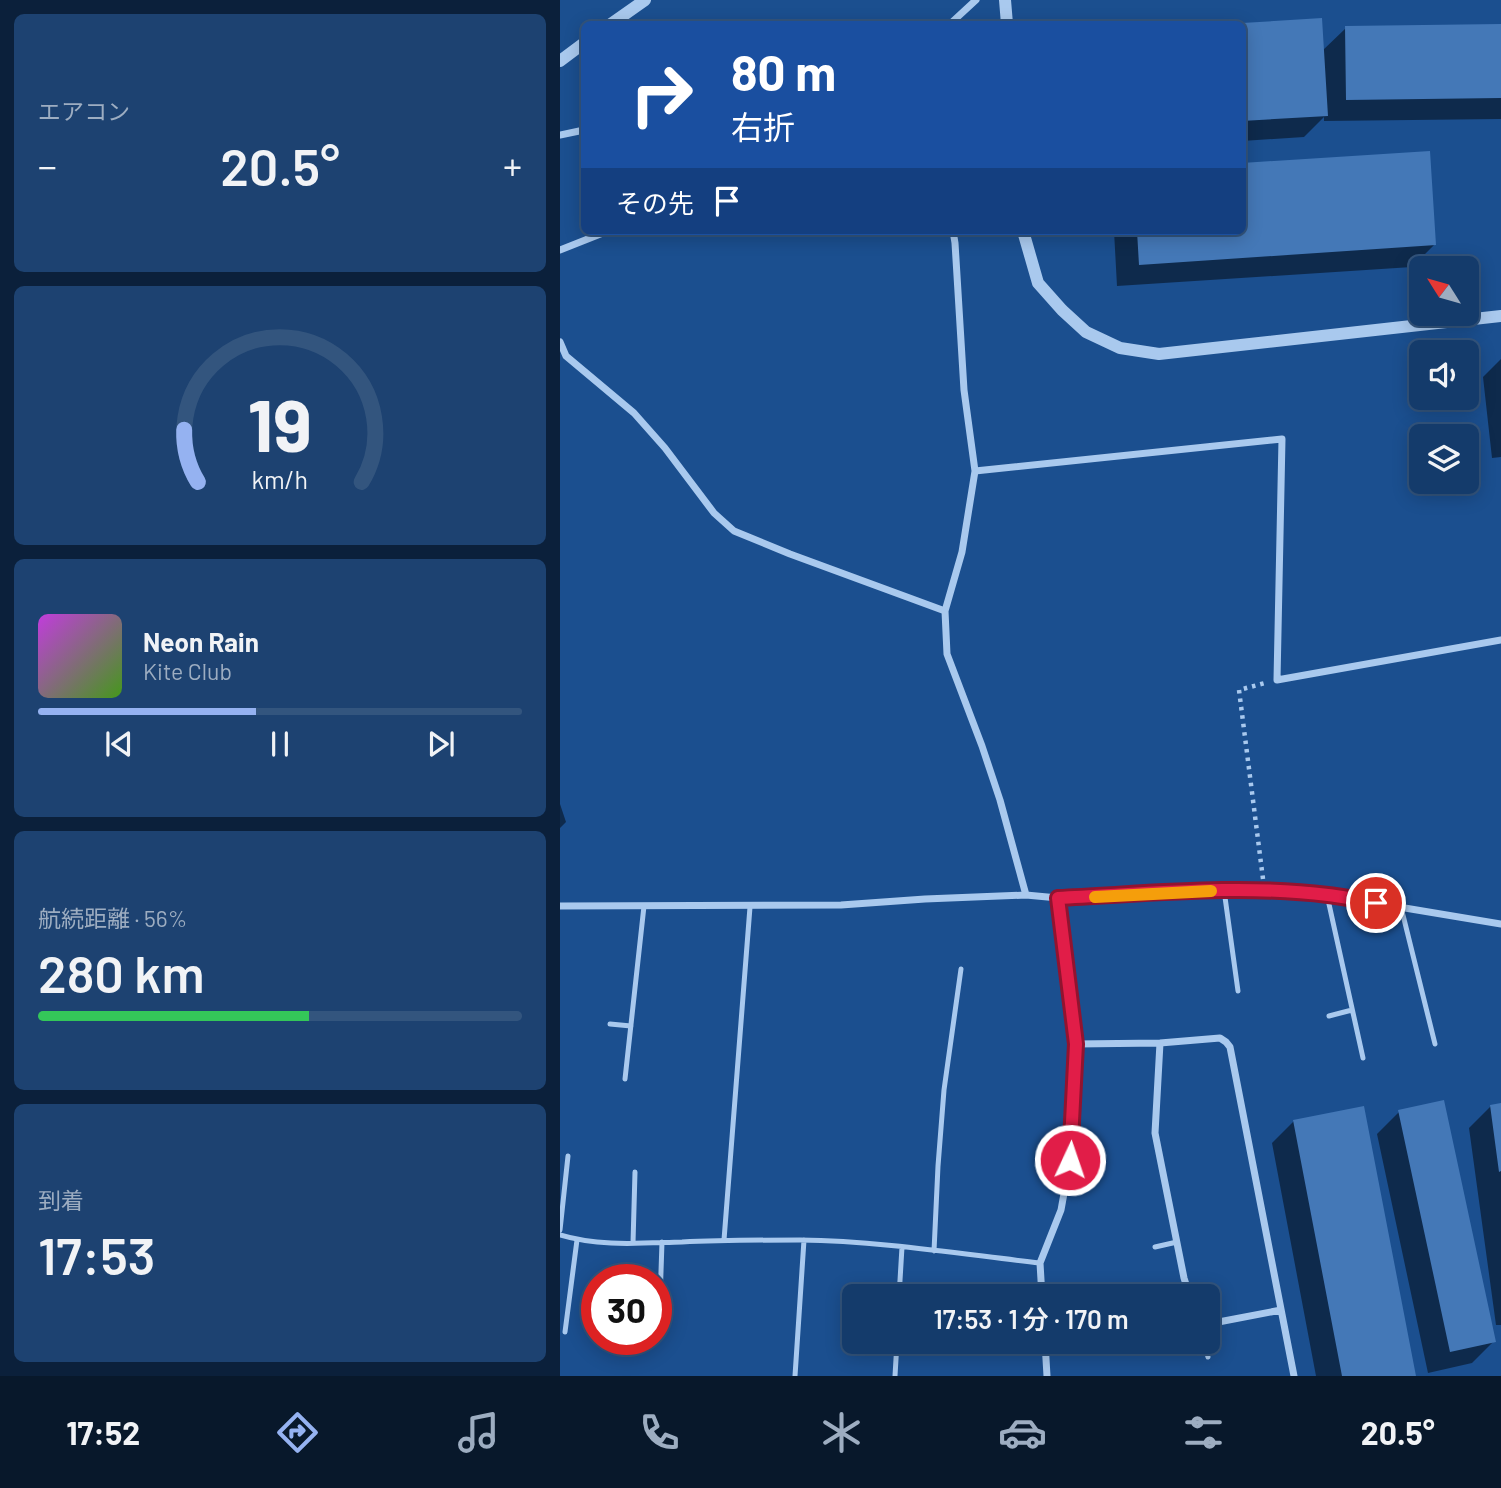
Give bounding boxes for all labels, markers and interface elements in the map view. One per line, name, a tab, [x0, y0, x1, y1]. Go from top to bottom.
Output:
text: 80 m	[731, 42, 836, 101]
icon: right	[616, 49, 707, 140]
text: エアコン	[38, 97, 130, 125]
text: 右折	[731, 107, 795, 145]
text: 20.5°	[220, 134, 340, 196]
text: −	[38, 142, 57, 188]
text: +	[503, 142, 522, 188]
icon: arrive	[708, 182, 746, 220]
text: その先	[616, 187, 694, 218]
north arrow	[1409, 256, 1479, 326]
map controls	[1409, 256, 1479, 494]
button: sound	[1409, 340, 1479, 410]
text: 19	[248, 379, 312, 467]
button: layers	[1409, 424, 1479, 494]
text: km/h	[252, 463, 308, 493]
text: Neon Rain	[143, 626, 259, 657]
text: Kite Club	[143, 657, 232, 685]
icon: previous	[100, 725, 138, 763]
icon: pause	[261, 725, 299, 763]
icon: next	[422, 725, 460, 763]
pin	[1346, 873, 1406, 933]
icon: arrive	[1357, 884, 1395, 922]
text: 航続距離 · 56%	[38, 904, 187, 932]
text: 280 km	[38, 941, 205, 1003]
position arrow	[1033, 1123, 1107, 1197]
text: 到着	[38, 1186, 84, 1214]
text: 17:53	[38, 1223, 155, 1285]
speed limit sign: 30	[581, 1264, 672, 1355]
text: 17:53 · 1 分 · 170 m	[933, 1303, 1129, 1334]
icon: directions	[273, 1408, 322, 1457]
icon: music	[454, 1408, 503, 1457]
icon: phone	[635, 1408, 684, 1457]
icon: climate	[817, 1408, 866, 1457]
icon: car	[998, 1408, 1047, 1457]
icon: filters	[1179, 1408, 1228, 1457]
text: 17:52	[66, 1413, 140, 1451]
text: 20.5°	[1361, 1413, 1435, 1451]

